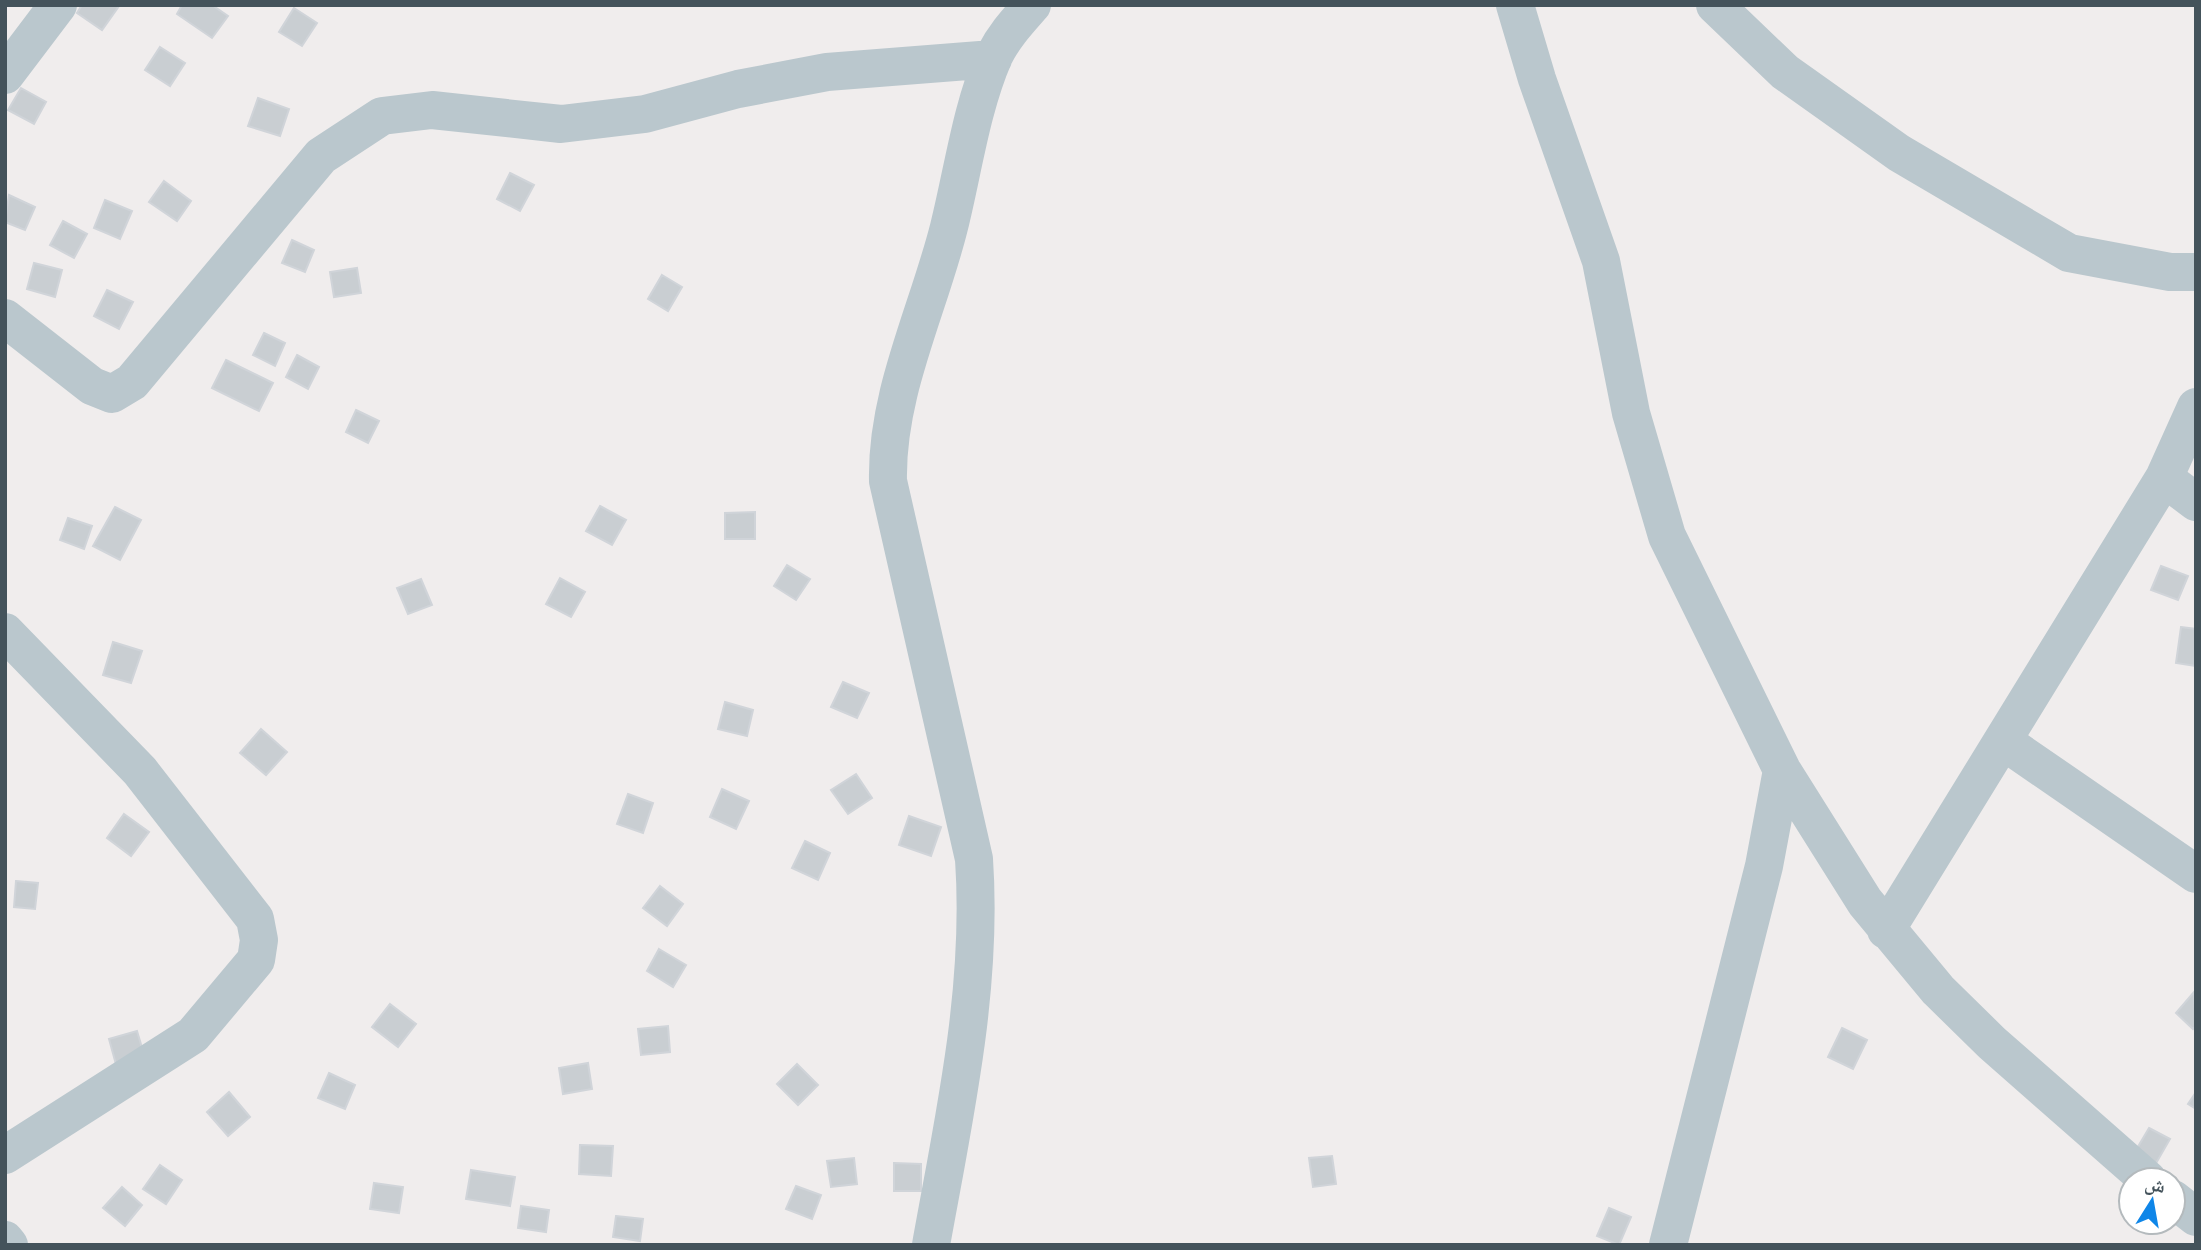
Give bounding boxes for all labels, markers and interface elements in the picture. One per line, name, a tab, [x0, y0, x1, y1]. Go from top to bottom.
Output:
north arrow	[2117, 1166, 2187, 1236]
text: ش	[2143, 1171, 2167, 1198]

